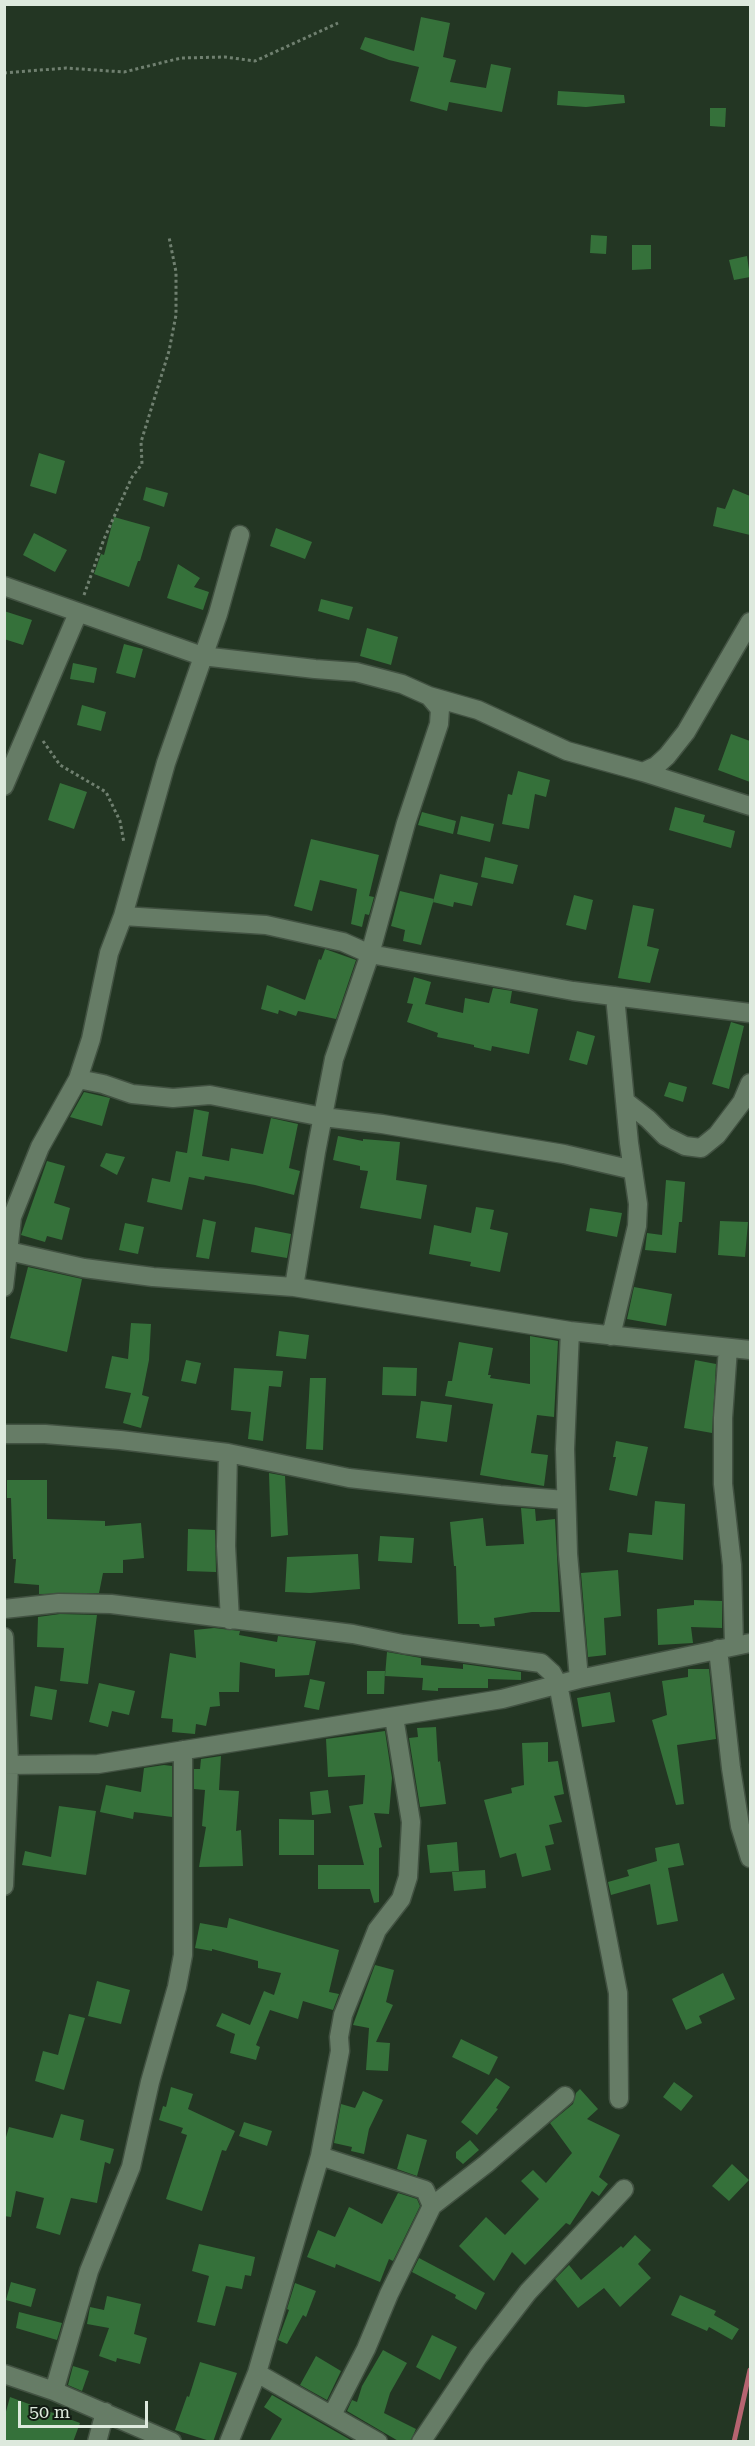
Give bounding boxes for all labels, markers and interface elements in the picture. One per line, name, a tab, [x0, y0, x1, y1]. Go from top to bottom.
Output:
scale bar	[21, 2389, 152, 2427]
text: 50 m	[29, 2401, 70, 2422]

